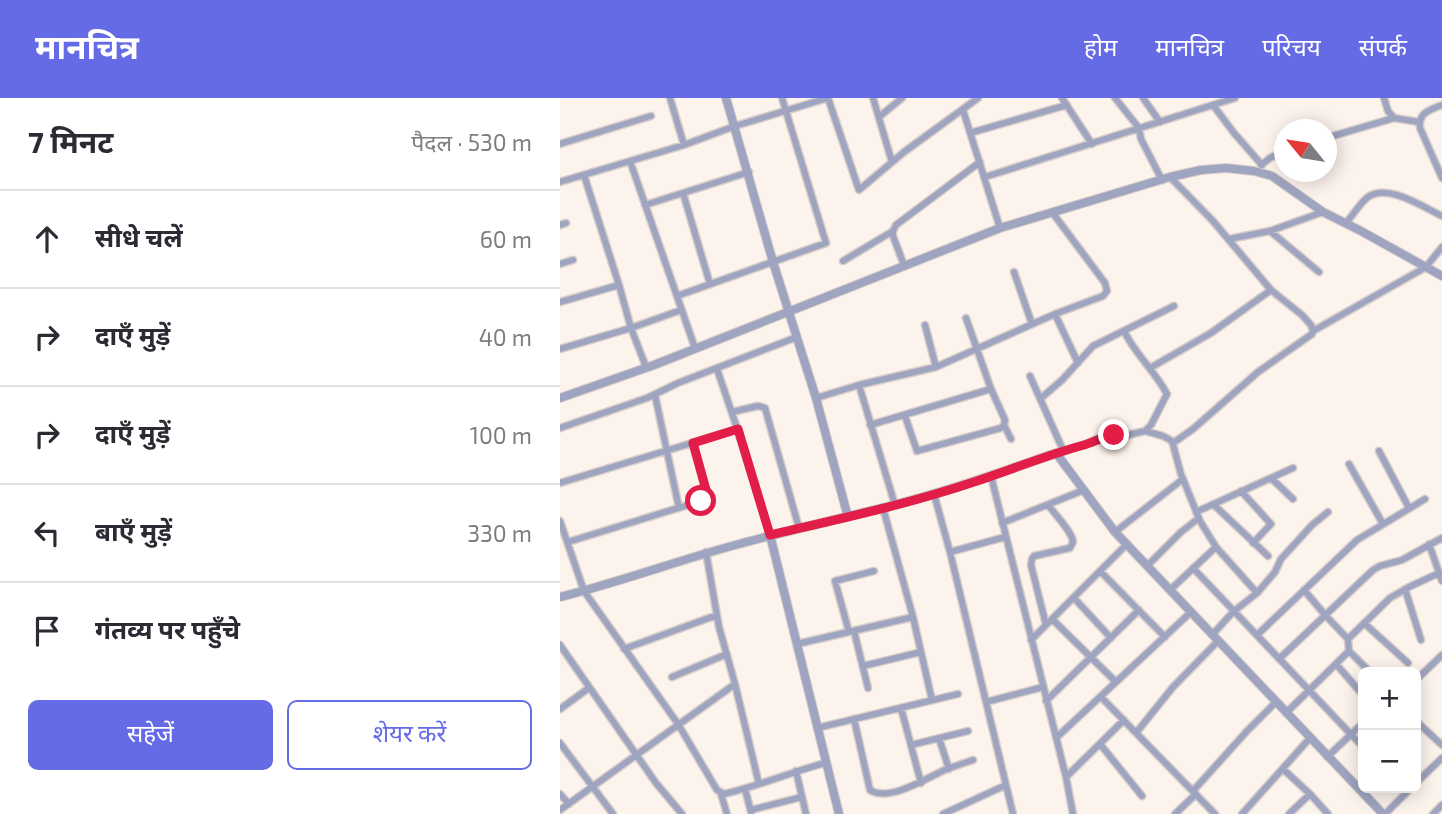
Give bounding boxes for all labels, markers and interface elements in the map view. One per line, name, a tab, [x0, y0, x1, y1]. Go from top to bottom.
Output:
text: मानचित्र	[35, 26, 139, 66]
text: होम	[1084, 32, 1117, 61]
text: मानचित्र	[1155, 32, 1224, 61]
text: परिचय	[1262, 32, 1321, 61]
text: संपर्क	[1359, 32, 1407, 61]
north arrow	[1274, 119, 1337, 182]
text: 7 मिनट	[28, 123, 113, 159]
text: पैदल · 530 m	[411, 128, 532, 156]
icon: ahead	[28, 220, 66, 258]
text: सीधे चलें	[95, 221, 183, 252]
text: 60 m	[480, 225, 532, 253]
icon: right	[28, 318, 66, 356]
text: दाएँ मुड़ें	[95, 319, 170, 350]
text: 40 m	[479, 323, 532, 351]
icon: right	[28, 416, 66, 454]
text: दाएँ मुड़ें	[95, 417, 170, 448]
route end	[1098, 419, 1129, 450]
text: 100 m	[470, 421, 532, 449]
route start	[685, 485, 716, 516]
icon: left	[28, 514, 66, 552]
text: बाएँ मुड़ें	[95, 515, 172, 546]
text: 330 m	[467, 519, 532, 547]
icon: arrive	[28, 612, 66, 650]
text: गंतव्य पर पहुँचे	[95, 613, 240, 644]
map controls	[1358, 667, 1421, 793]
button: +	[1358, 667, 1421, 730]
button: सहेजें	[28, 700, 273, 770]
button: शेयर करें	[287, 700, 532, 770]
button: −	[1358, 730, 1421, 793]

